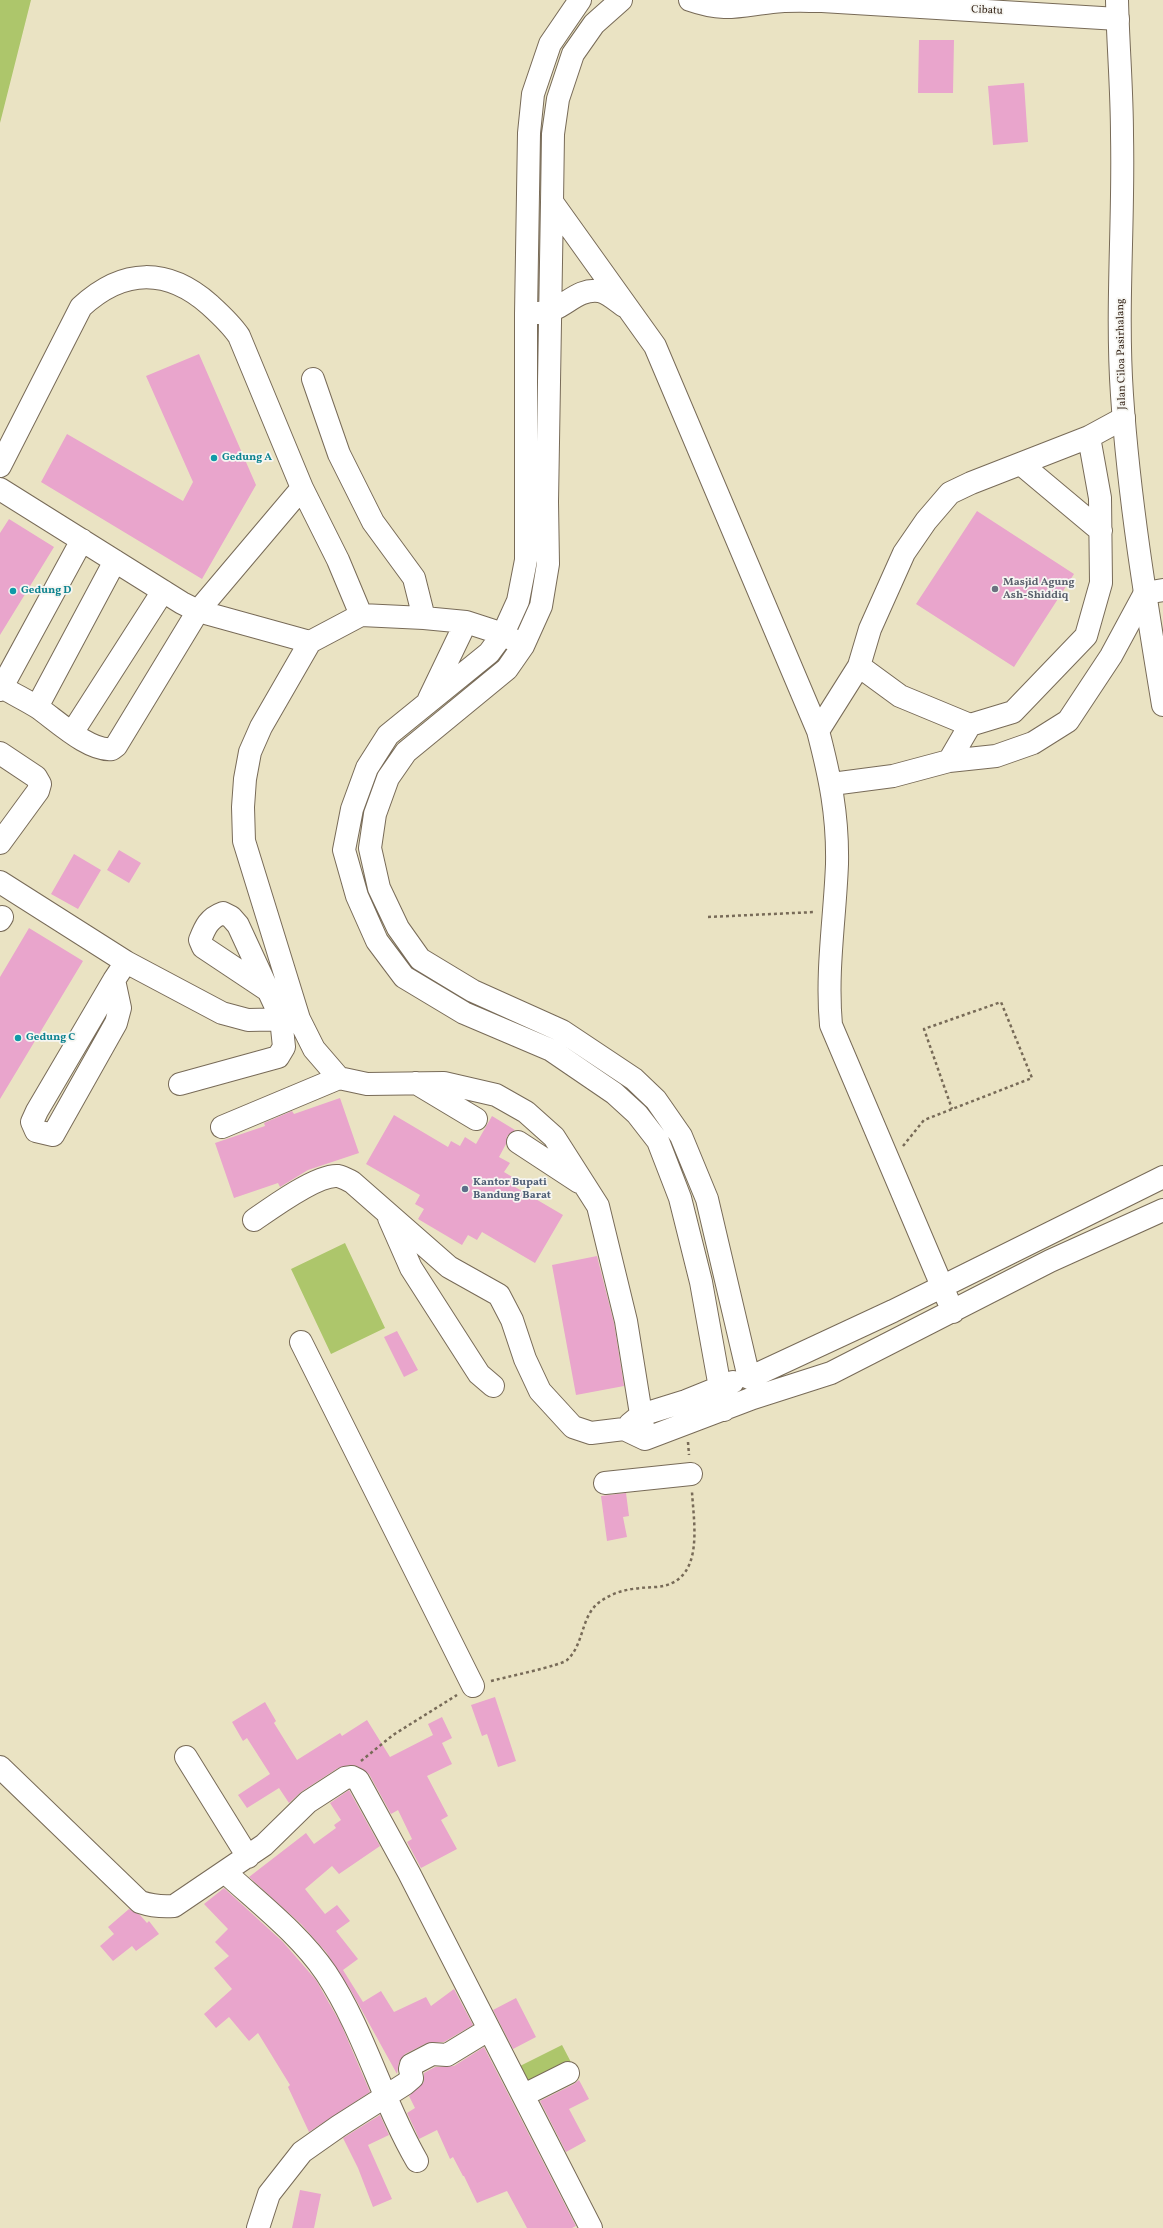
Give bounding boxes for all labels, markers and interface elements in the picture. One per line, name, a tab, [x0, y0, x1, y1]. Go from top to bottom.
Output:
street label: Cibatu	[971, 4, 1003, 18]
street label: Jalan Ciloa Pasirhalang	[1114, 298, 1130, 410]
place label: Gedung A	[222, 451, 272, 465]
marker: Gedung A	[209, 453, 219, 463]
place label: Masjid Agung Ash-Shiddiq	[1003, 576, 1075, 602]
place label: Gedung D	[21, 584, 71, 598]
marker: Masjid Agung Ash-Shiddiq	[990, 584, 1000, 594]
marker: Gedung D	[8, 586, 18, 596]
place label: Gedung C	[26, 1031, 75, 1045]
marker: Gedung C	[13, 1033, 23, 1043]
place label: Kantor Bupati Bandung Barat	[473, 1176, 551, 1202]
marker: Kantor Bupati Bandung Barat	[460, 1184, 470, 1194]

